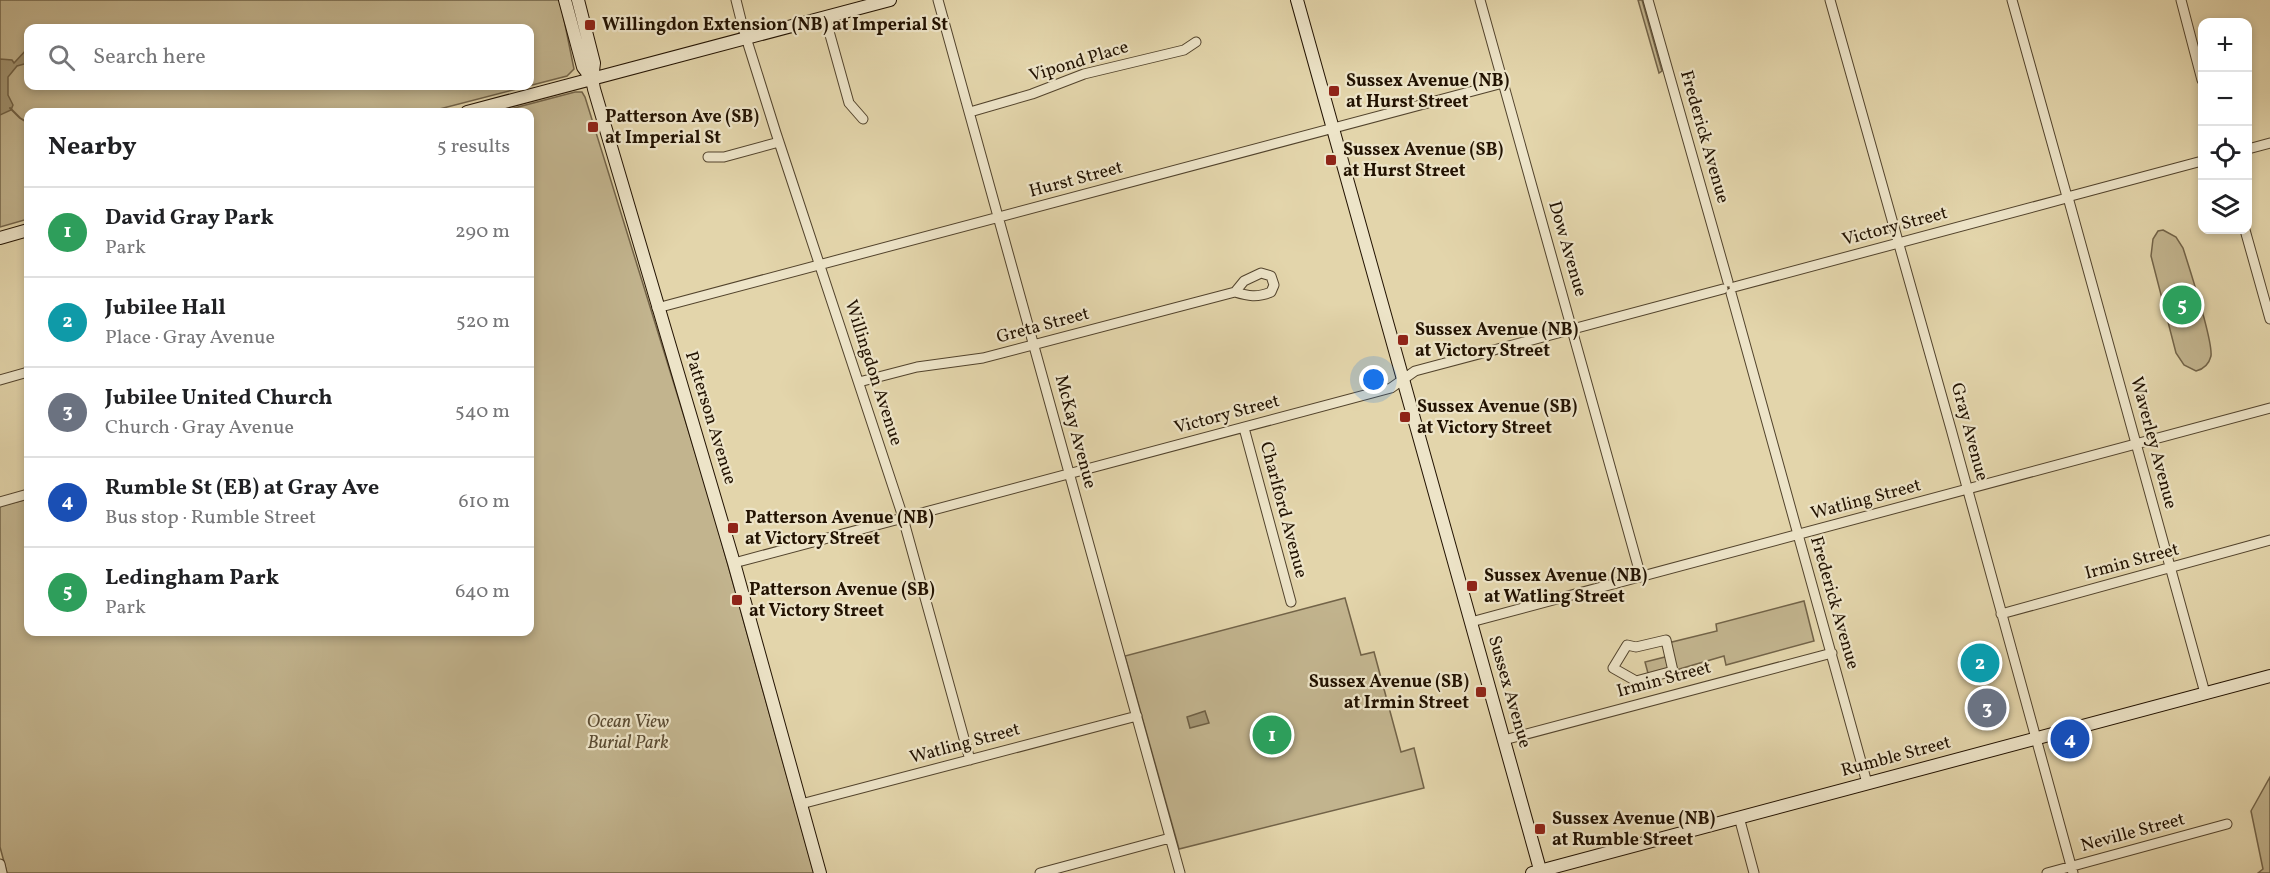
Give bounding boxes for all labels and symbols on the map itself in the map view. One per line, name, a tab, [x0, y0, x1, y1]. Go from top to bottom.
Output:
place label: Willingdon Extension (NB) at Imperial St	[602, 13, 948, 38]
marker: Willingdon Extension (NB) at Imperial St	[583, 18, 597, 32]
street label: Vipond Place	[1026, 35, 1132, 89]
street label: Frederick Avenue	[1673, 68, 1735, 206]
place label: Sussex Avenue (NB) at Hurst Street	[1346, 69, 1510, 115]
marker: Sussex Avenue (NB) at Hurst Street	[1327, 84, 1341, 98]
place label: Patterson Ave (SB) at Imperial St	[605, 105, 759, 151]
marker: Patterson Ave (SB) at Imperial St	[586, 120, 600, 134]
place label: Sussex Avenue (SB) at Hurst Street	[1343, 138, 1503, 184]
marker: Sussex Avenue (SB) at Hurst Street	[1324, 153, 1338, 167]
street label: Hurst Street	[1026, 155, 1126, 205]
street label: Dow Avenue	[1541, 198, 1593, 300]
street label: Victory Street	[1840, 201, 1950, 253]
pin: 5	[2162, 282, 2202, 328]
street label: Willingdon Avenue	[838, 297, 908, 449]
street label: Greta Street	[994, 302, 1092, 350]
place label: Sussex Avenue (NB) at Victory Street	[1415, 318, 1579, 364]
marker: Sussex Avenue (NB) at Victory Street	[1396, 333, 1410, 347]
street label: Patterson Avenue	[678, 348, 742, 488]
your location	[1359, 365, 1388, 394]
street label: McKay Avenue	[1048, 372, 1102, 492]
street label: Waverley Avenue	[2123, 374, 2183, 512]
street label: Gray Avenue	[1944, 380, 1994, 484]
street label: Victory Street	[1172, 389, 1282, 441]
place label: Sussex Avenue (SB) at Victory Street	[1417, 395, 1577, 441]
marker: Sussex Avenue (SB) at Victory Street	[1398, 410, 1412, 424]
street label: Charlford Avenue	[1253, 439, 1313, 581]
street label: Watling Street	[1808, 473, 1924, 527]
place label: Patterson Avenue (NB) at Victory Street	[745, 506, 934, 552]
marker: Patterson Avenue (NB) at Victory Street	[726, 521, 740, 535]
street label: Frederick Avenue	[1803, 534, 1865, 672]
street label: Irmin Street	[2082, 537, 2182, 587]
place label: Sussex Avenue (NB) at Watling Street	[1484, 564, 1648, 610]
place label: Patterson Avenue (SB) at Victory Street	[749, 578, 935, 624]
marker: Sussex Avenue (NB) at Watling Street	[1465, 579, 1479, 593]
marker: Patterson Avenue (SB) at Victory Street	[730, 593, 744, 607]
street label: Sussex Avenue	[1481, 633, 1537, 751]
pin: 2	[1960, 640, 2000, 686]
street label: Irmin Street	[1614, 655, 1714, 705]
place label: Sussex Avenue (SB) at Irmin Street	[1309, 670, 1469, 716]
marker: Sussex Avenue (SB) at Irmin Street	[1474, 685, 1488, 699]
pin: 3	[1968, 686, 2006, 730]
park label: Ocean View Burial Park	[587, 710, 669, 756]
pin: 1	[1252, 712, 1292, 758]
pin: 4	[2050, 716, 2090, 762]
street label: Watling Street	[907, 717, 1023, 771]
street label: Rumble Street	[1838, 730, 1954, 784]
place label: Sussex Avenue (NB) at Rumble Street	[1552, 807, 1716, 853]
street label: Neville Street	[2078, 807, 2188, 859]
marker: Sussex Avenue (NB) at Rumble Street	[1533, 822, 1547, 836]

